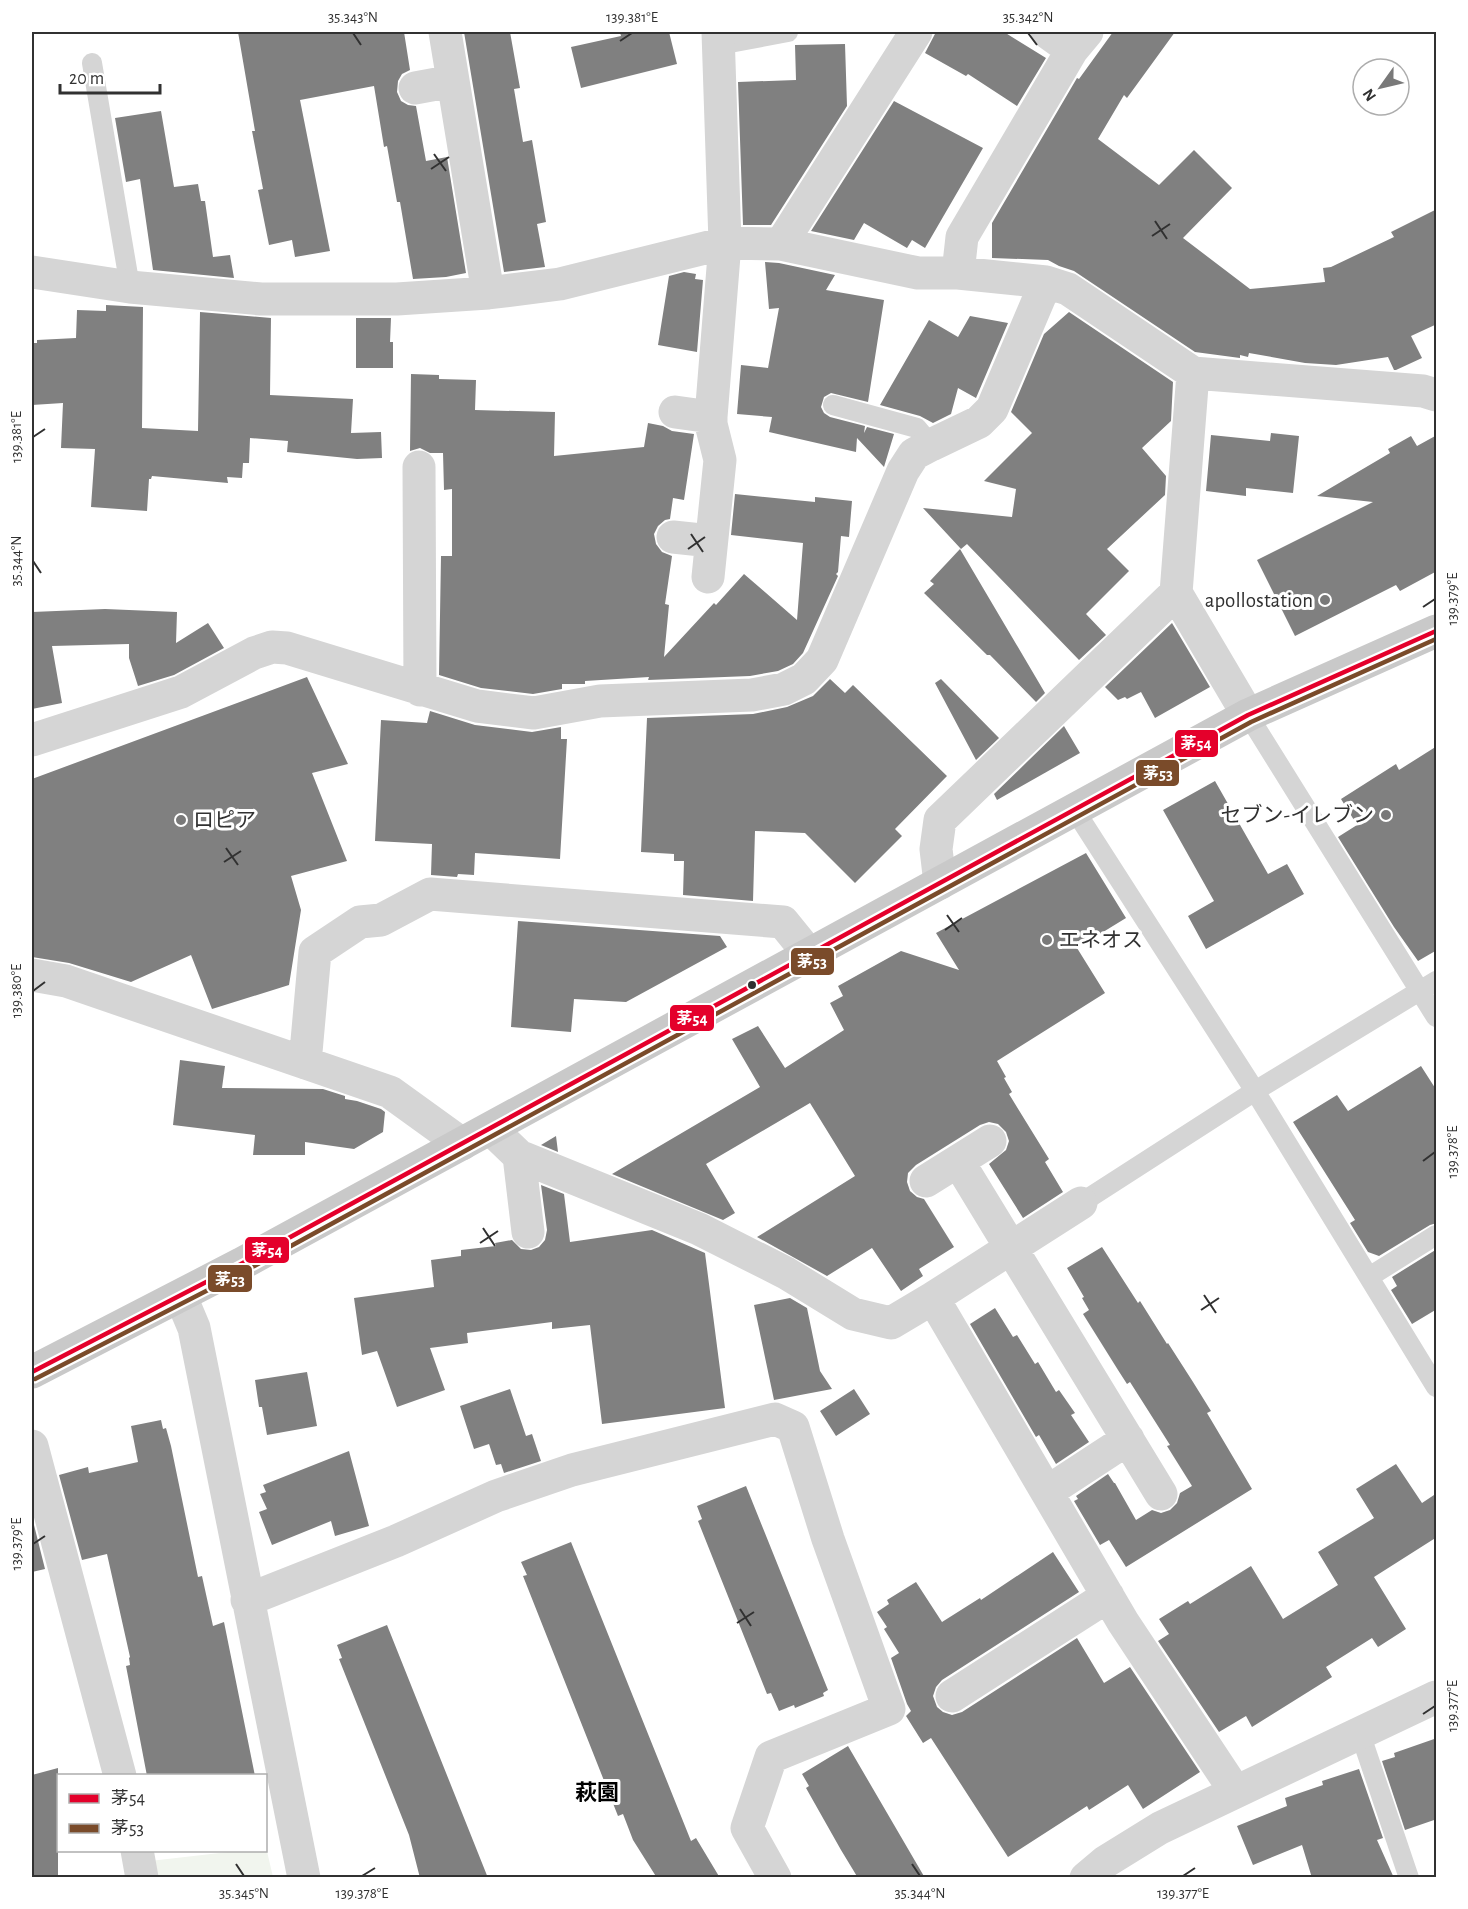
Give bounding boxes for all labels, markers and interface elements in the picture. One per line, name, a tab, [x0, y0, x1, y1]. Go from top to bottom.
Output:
text: 35.343°N	[328, 10, 378, 25]
text: 139.381°E	[606, 10, 658, 25]
text: 35.342°N	[1003, 10, 1053, 25]
scale bar	[60, 57, 160, 95]
north arrow	[1351, 57, 1411, 117]
text: 20 m	[69, 70, 104, 88]
text: N	[1360, 86, 1379, 104]
text: 139.381°E	[9, 411, 24, 463]
text: 35.344°N	[9, 535, 24, 587]
text: 139.379°E	[1445, 573, 1460, 625]
place label: apollostation	[1205, 590, 1313, 611]
marker: apollostation	[1318, 593, 1332, 607]
line badge: 茅54	[1174, 729, 1219, 758]
text: 茅54	[1181, 735, 1211, 752]
line badge: 茅53	[1135, 759, 1180, 787]
text: 茅53	[1143, 765, 1173, 782]
place label: セブン-イレブン	[1221, 803, 1374, 826]
marker: セブン-イレブン	[1379, 808, 1393, 822]
place label: ロピア	[193, 809, 256, 831]
marker: ロピア	[174, 813, 188, 827]
place label: エネオス	[1059, 930, 1143, 951]
marker: エネオス	[1040, 933, 1054, 947]
line badge: 茅53	[790, 947, 835, 976]
text: 茅53	[797, 953, 827, 970]
text: 139.380°E	[9, 964, 24, 1018]
unlabelled marker	[746, 979, 758, 991]
line badge: 茅54	[669, 1004, 715, 1032]
text: 茅54	[677, 1010, 707, 1027]
text: 139.378°E	[1445, 1126, 1460, 1179]
line badge: 茅54	[244, 1236, 290, 1264]
text: 茅54	[252, 1242, 282, 1259]
line badge: 茅53	[207, 1264, 253, 1293]
text: 茅53	[215, 1271, 245, 1288]
text: 139.379°E	[9, 1518, 24, 1570]
text: 139.377°E	[1445, 1680, 1460, 1732]
legend	[57, 1774, 267, 1852]
district label: 萩園	[575, 1781, 619, 1804]
text: 茅54	[111, 1789, 146, 1808]
text: 茅53	[111, 1819, 144, 1838]
text: 35.345°N	[219, 1886, 269, 1901]
text: 139.378°E	[336, 1886, 389, 1901]
text: 35.344°N	[894, 1886, 946, 1901]
text: 139.377°E	[1157, 1886, 1209, 1901]

